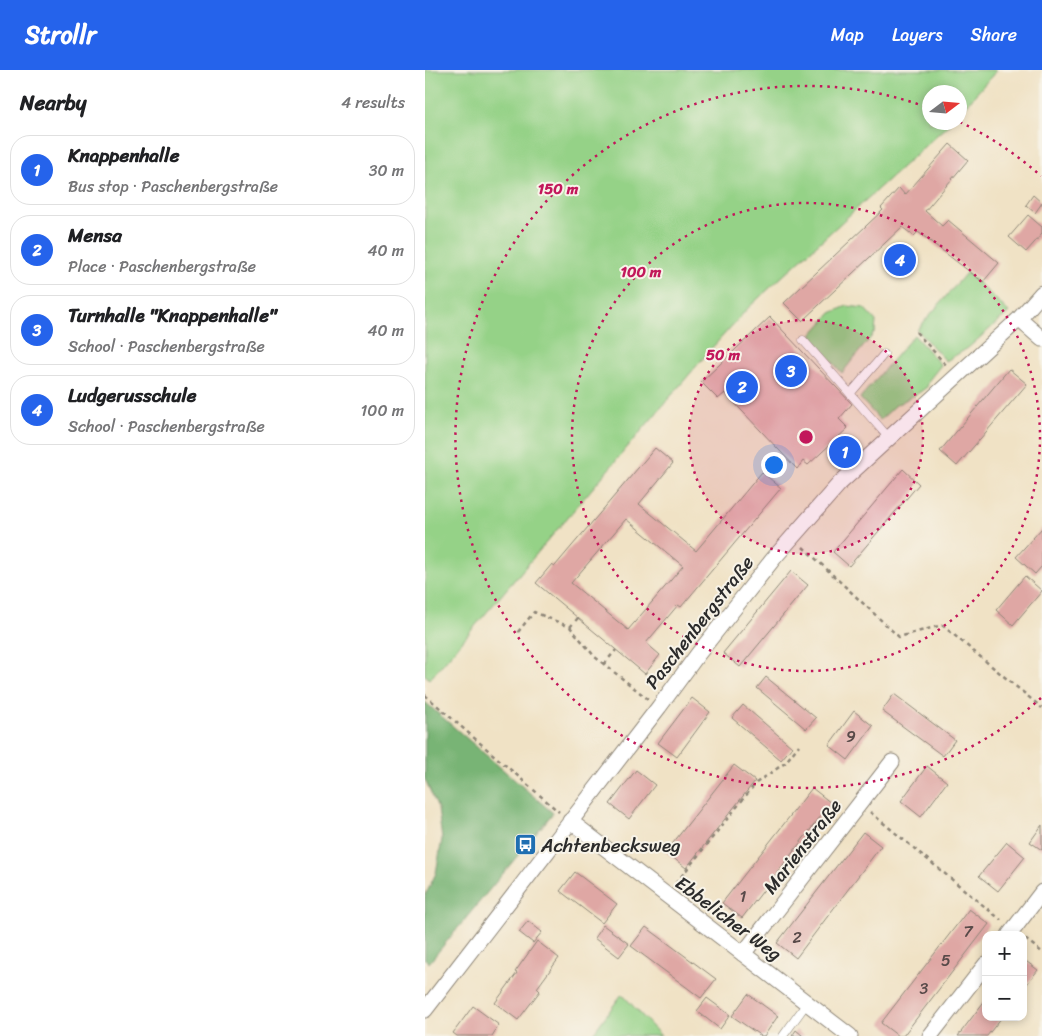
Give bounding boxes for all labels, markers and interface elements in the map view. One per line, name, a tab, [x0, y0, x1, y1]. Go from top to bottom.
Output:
text: Strollr	[25, 14, 96, 56]
text: Map	[831, 19, 864, 51]
text: Layers	[892, 19, 943, 51]
text: Share	[971, 19, 1017, 51]
text: Nearby	[20, 84, 86, 122]
north arrow	[922, 85, 967, 130]
text: 4 results	[341, 88, 405, 117]
text: Knappenhalle	[68, 139, 180, 172]
text: 1	[34, 156, 40, 185]
text: 30 m	[369, 156, 404, 185]
text: Bus stop · Paschenbergstraße	[68, 172, 278, 201]
text: 150 m	[538, 176, 579, 202]
text: Mensa	[68, 219, 122, 252]
text: 2	[32, 236, 42, 265]
text: 40 m	[367, 236, 404, 265]
pin: 4	[884, 241, 916, 279]
text: Place · Paschenbergstraße	[68, 252, 256, 281]
text: 100 m	[621, 259, 662, 285]
text: Turnhalle "Knappenhalle"	[68, 299, 277, 332]
text: 3	[33, 316, 41, 345]
text: 40 m	[367, 316, 404, 345]
text: School · Paschenbergstraße	[68, 332, 265, 361]
text: 50 m	[706, 342, 741, 368]
pin: 3	[775, 352, 807, 390]
pin: 2	[726, 368, 758, 406]
text: Ludgerusschule	[68, 379, 197, 412]
text: 4	[32, 396, 42, 425]
text: 100 m	[360, 396, 404, 425]
text: School · Paschenbergstraße	[68, 412, 265, 441]
centre of rings	[797, 428, 815, 446]
pin: 1	[829, 433, 861, 471]
your location	[761, 452, 787, 478]
street label: Paschenbergstraße	[636, 548, 763, 697]
house number: 9	[846, 722, 856, 751]
street label: Marienstraße	[754, 791, 851, 901]
place label: Achtenbecksweg	[540, 829, 681, 862]
bus stop icon: Achtenbecksweg	[513, 833, 537, 857]
street label: Ebbelicher Weg	[668, 867, 790, 970]
house number: 1	[740, 882, 747, 911]
house number: 7	[963, 917, 973, 946]
house number: 2	[792, 923, 802, 952]
map controls	[982, 931, 1027, 1021]
button: +	[982, 931, 1027, 976]
house number: 5	[941, 946, 951, 975]
house number: 3	[920, 974, 929, 1003]
button: −	[982, 976, 1027, 1021]

